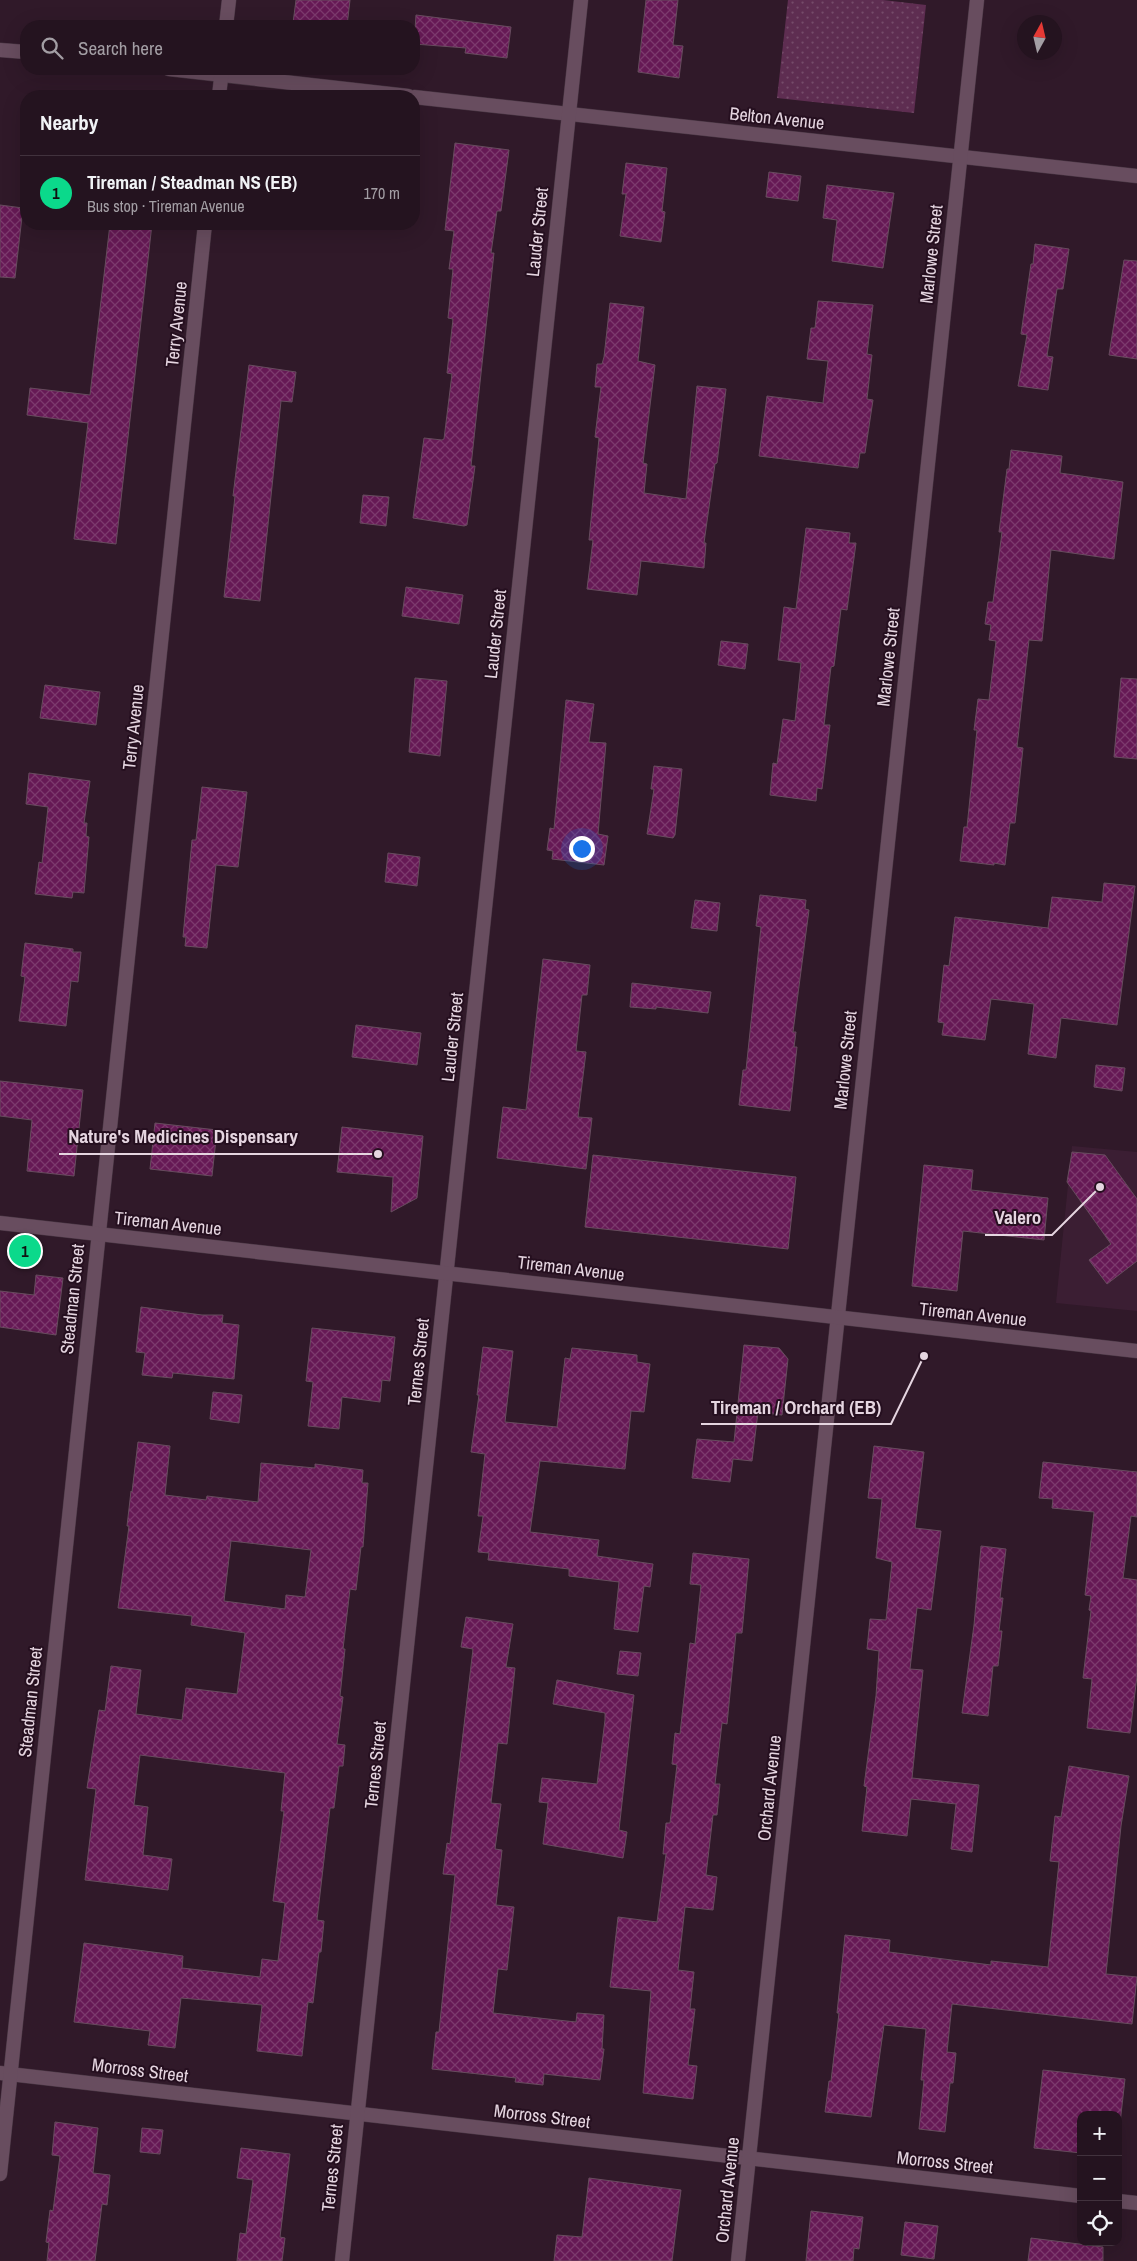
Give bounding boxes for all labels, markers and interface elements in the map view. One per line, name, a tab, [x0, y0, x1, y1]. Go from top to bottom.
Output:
north arrow	[1017, 15, 1062, 60]
search box	[20, 20, 420, 75]
icon: search	[38, 34, 66, 62]
text: Search here	[78, 35, 163, 61]
street label: Belton Avenue	[728, 101, 826, 135]
text: Nearby	[40, 108, 98, 137]
text: Tireman / Steadman NS (EB)	[87, 169, 297, 195]
text: 1	[52, 182, 60, 204]
text: 170 m	[364, 182, 400, 204]
street label: Lauder Street	[520, 186, 554, 278]
text: Bus stop · Tireman Avenue	[87, 195, 245, 217]
street label: Marlowe Street	[913, 203, 949, 305]
street label: Terry Avenue	[159, 280, 193, 368]
street label: Lauder Street	[478, 588, 512, 680]
street label: Marlowe Street	[870, 606, 906, 708]
street label: Terry Avenue	[116, 683, 150, 771]
your location	[569, 836, 595, 862]
street label: Lauder Street	[435, 991, 469, 1083]
street label: Marlowe Street	[827, 1009, 863, 1111]
callout: Nature's Medicines Dispensary	[59, 1120, 308, 1154]
text: Nature's Medicines Dispensary	[68, 1123, 298, 1149]
callout: Valero	[985, 1201, 1052, 1235]
text: Valero	[995, 1204, 1041, 1230]
street label: Tireman Avenue	[113, 1205, 223, 1241]
pin: 1	[9, 1232, 41, 1270]
street label: Steadman Street	[54, 1243, 90, 1355]
street label: Tireman Avenue	[516, 1249, 626, 1287]
street label: Tireman Avenue	[918, 1296, 1028, 1332]
street label: Ternes Street	[401, 1317, 435, 1407]
callout: Tireman / Orchard (EB)	[701, 1390, 891, 1424]
text: Tireman / Orchard (EB)	[711, 1394, 881, 1420]
street label: Steadman Street	[12, 1646, 48, 1758]
street label: Ternes Street	[358, 1720, 392, 1810]
street label: Orchard Avenue	[751, 1734, 787, 1842]
street label: Morross Street	[90, 2052, 190, 2088]
street label: Morross Street	[492, 2098, 592, 2134]
map controls	[1077, 2111, 1122, 2246]
button: +	[1077, 2111, 1122, 2156]
street label: Ternes Street	[315, 2123, 349, 2213]
street label: Orchard Avenue	[709, 2136, 745, 2244]
street label: Morross Street	[896, 2145, 994, 2179]
button: −	[1077, 2156, 1122, 2201]
button: locate	[1077, 2201, 1122, 2246]

